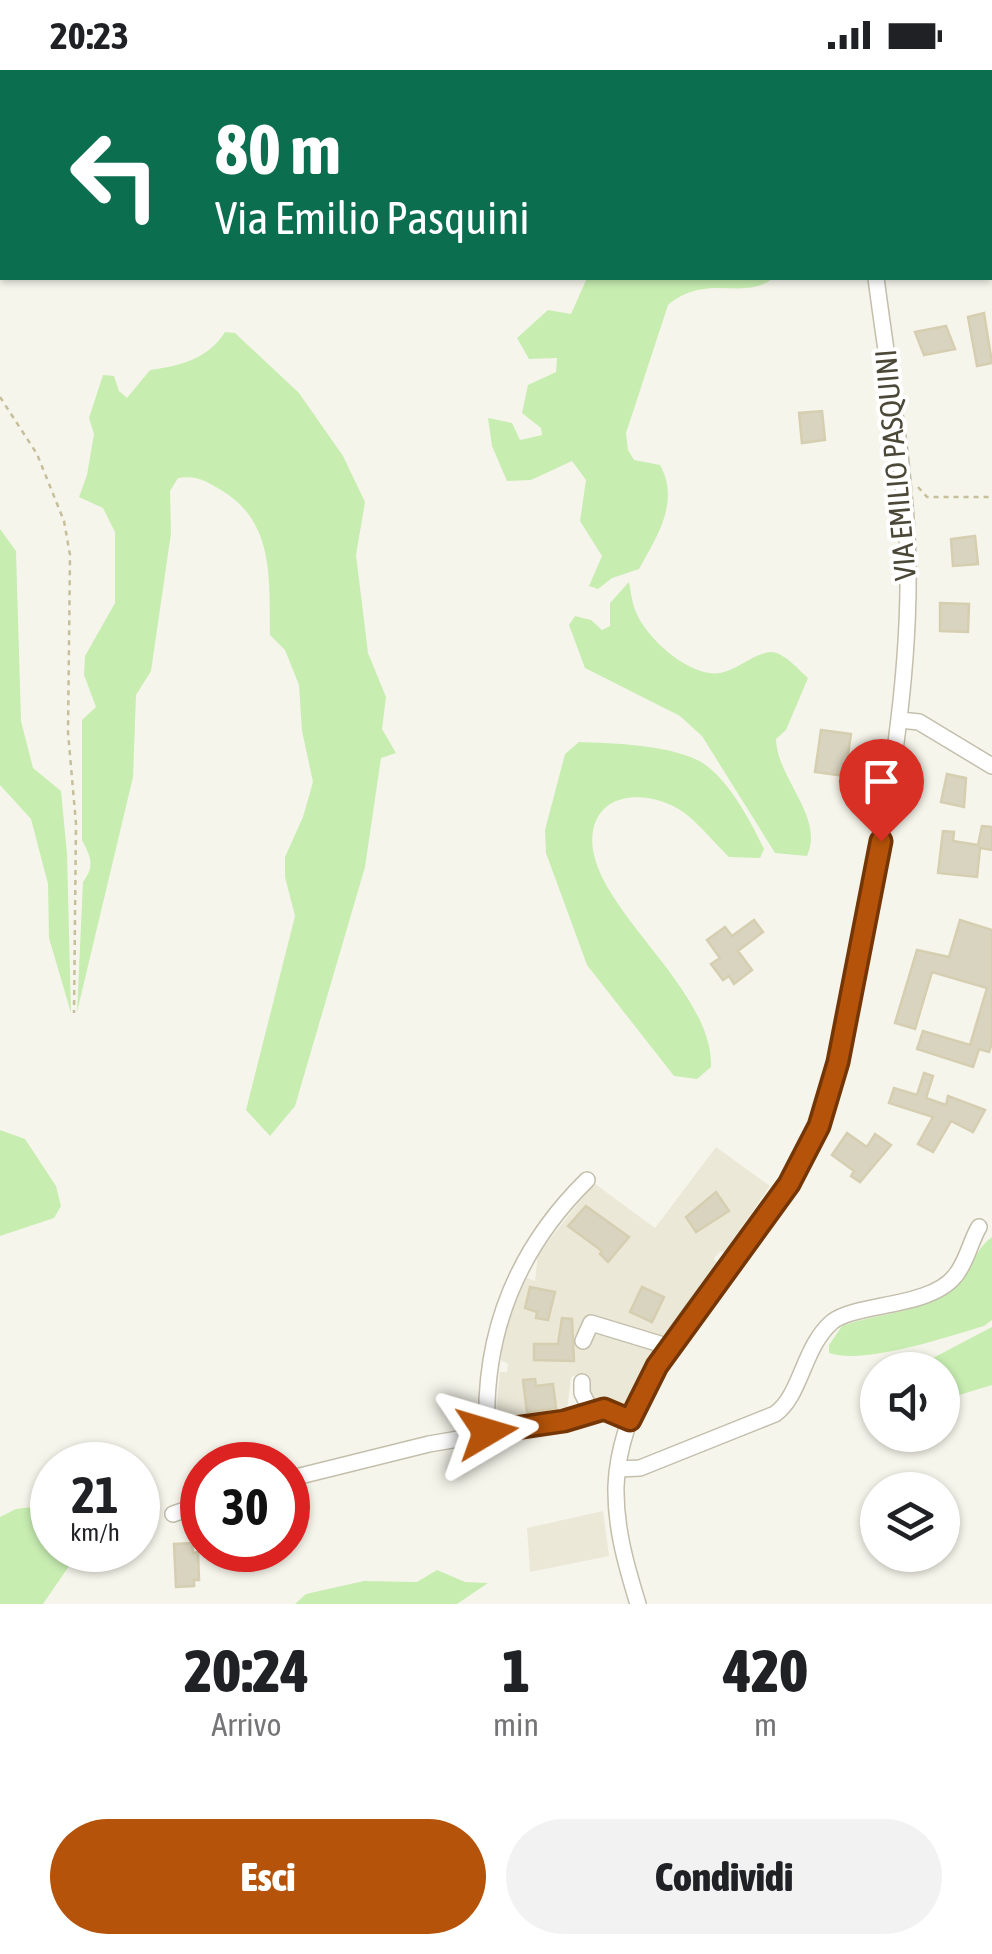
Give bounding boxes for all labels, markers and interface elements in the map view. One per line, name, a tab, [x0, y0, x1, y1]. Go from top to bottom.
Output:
text: 20:23	[50, 14, 129, 57]
text: 80 m	[215, 109, 341, 189]
icon: left	[50, 110, 180, 240]
text: Via Emilio Pasquini	[215, 192, 530, 244]
street label: VIA EMILIO PASQUINI	[868, 348, 922, 582]
pin	[839, 739, 924, 842]
icon: arrive	[854, 754, 909, 809]
map controls	[860, 1352, 960, 1572]
button: sound	[860, 1352, 960, 1452]
position arrow	[435, 1380, 539, 1484]
speed limit sign: 30	[180, 1442, 310, 1572]
text: 21	[71, 1466, 118, 1524]
button: layers	[860, 1472, 960, 1572]
text: km/h	[70, 1518, 120, 1546]
text: 20:24	[184, 1636, 309, 1705]
text: 1	[502, 1636, 530, 1705]
text: 420	[723, 1636, 808, 1705]
text: Arrivo	[212, 1706, 281, 1743]
text: min	[493, 1706, 539, 1743]
text: m	[754, 1706, 777, 1743]
button: Esci	[50, 1819, 486, 1934]
button: Condividi	[506, 1819, 942, 1934]

